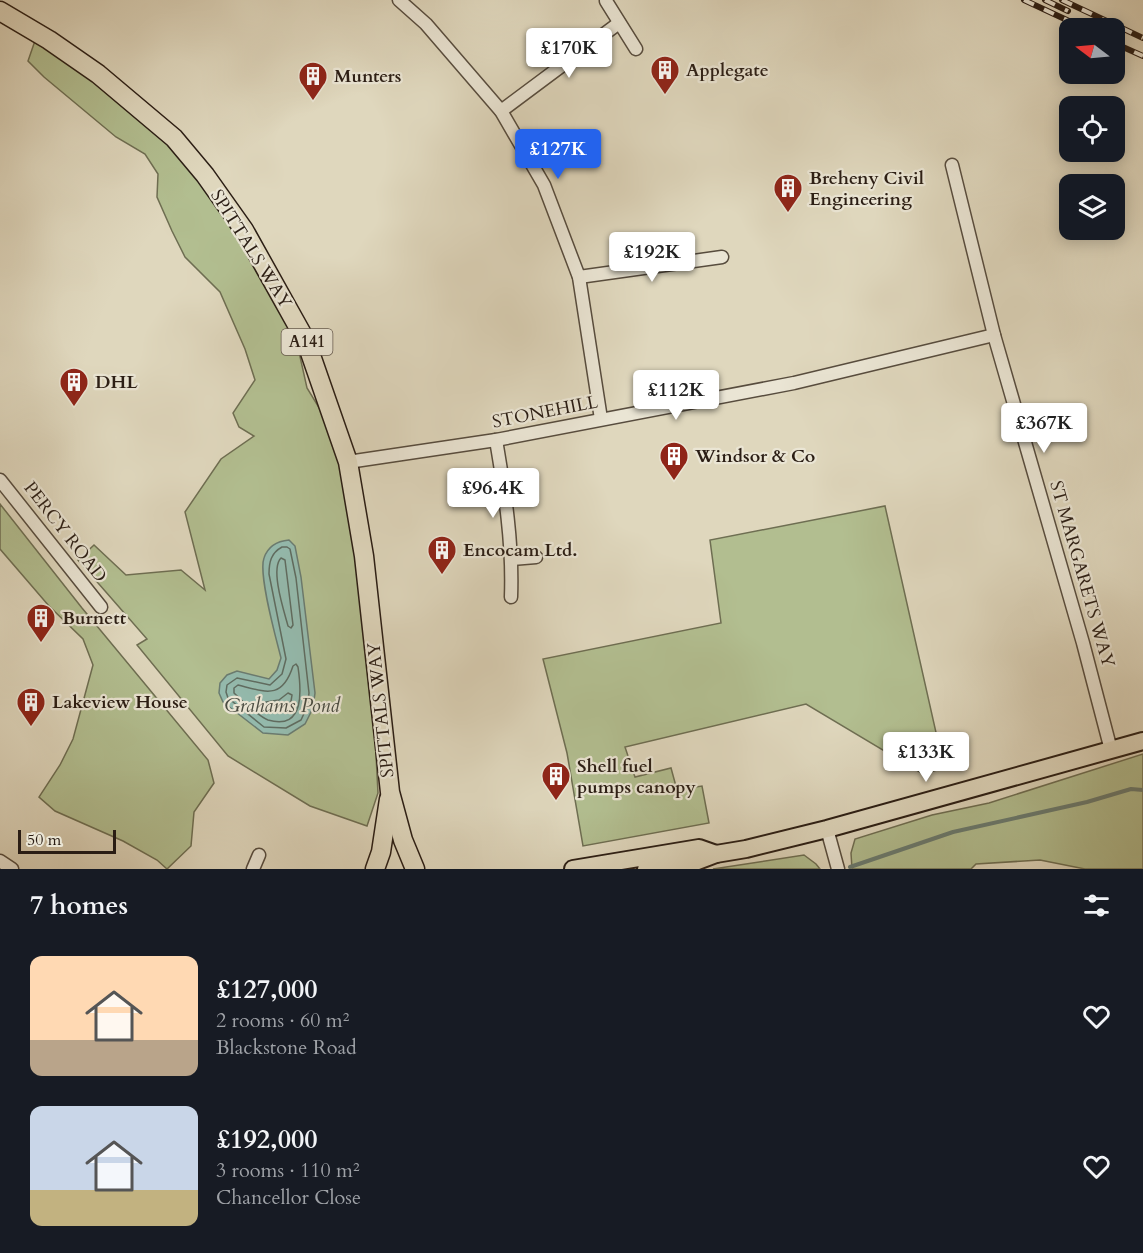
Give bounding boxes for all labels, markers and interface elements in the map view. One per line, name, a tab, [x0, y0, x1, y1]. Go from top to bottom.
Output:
north arrow	[1059, 18, 1125, 84]
map controls	[1059, 18, 1125, 240]
pin: £170K	[527, 28, 611, 79]
text: £170K	[540, 34, 598, 61]
building icon: Applegate	[649, 54, 681, 96]
place label: Applegate	[686, 58, 769, 83]
building icon: Munters	[297, 60, 329, 102]
place label: Munters	[334, 64, 401, 89]
button: locate	[1059, 96, 1125, 162]
pin: £127K	[516, 129, 600, 180]
text: £127K	[529, 135, 587, 162]
place label: Breheny Civil Engineering	[809, 166, 924, 212]
building icon: Breheny Civil Engineering	[772, 172, 804, 214]
button: layers	[1059, 174, 1125, 240]
street label: SPITTALS WAY	[204, 185, 298, 314]
pin: £192K	[610, 232, 694, 283]
text: £192K	[623, 238, 681, 265]
road number: A141	[282, 329, 332, 355]
building icon: DHL	[58, 366, 90, 408]
place label: DHL	[95, 370, 138, 395]
pin: £112K	[634, 370, 718, 421]
text: £112K	[647, 376, 705, 403]
street label: STONEHILL	[490, 389, 600, 434]
pin: £367K	[1002, 403, 1086, 454]
text: £367K	[1015, 409, 1073, 436]
building icon: Windsor & Co	[658, 440, 690, 482]
place label: Windsor & Co	[694, 444, 815, 469]
pin: £96.4K	[444, 468, 542, 519]
text: £96.4K	[461, 474, 525, 501]
street label: PERCY ROAD	[18, 476, 112, 588]
street label: ST MARGARETS WAY	[1043, 478, 1121, 671]
building icon: Encocam Ltd.	[426, 534, 458, 576]
place label: Encocam Ltd.	[463, 538, 578, 563]
building icon: Burnett	[25, 602, 57, 644]
place label: Burnett	[62, 606, 127, 631]
street label: SPITTALS WAY	[361, 641, 401, 779]
building icon: Lakeview House	[15, 686, 47, 728]
place label: Lakeview House	[52, 690, 188, 715]
water label: Grahams Pond	[224, 692, 341, 719]
pin: £133K	[884, 732, 968, 783]
text: £133K	[897, 738, 955, 765]
place label: Shell fuel pumps canopy	[577, 754, 697, 800]
building icon: Shell fuel pumps canopy	[540, 760, 572, 802]
scale bar	[18, 827, 116, 854]
text: 50 m	[27, 829, 61, 851]
text: 7 homes	[30, 888, 128, 923]
icon: filters	[1080, 889, 1113, 922]
text: £127,000	[216, 972, 318, 1007]
icon: home	[78, 980, 150, 1052]
icon: heart	[1080, 1000, 1113, 1033]
text: 2 rooms · 60 m²	[216, 1007, 349, 1034]
text: Blackstone Road	[216, 1034, 357, 1061]
text: £192,000	[216, 1122, 318, 1157]
icon: home	[78, 1130, 150, 1202]
icon: heart	[1080, 1150, 1113, 1183]
text: 3 rooms · 110 m²	[216, 1157, 360, 1184]
text: Chancellor Close	[216, 1184, 361, 1211]

